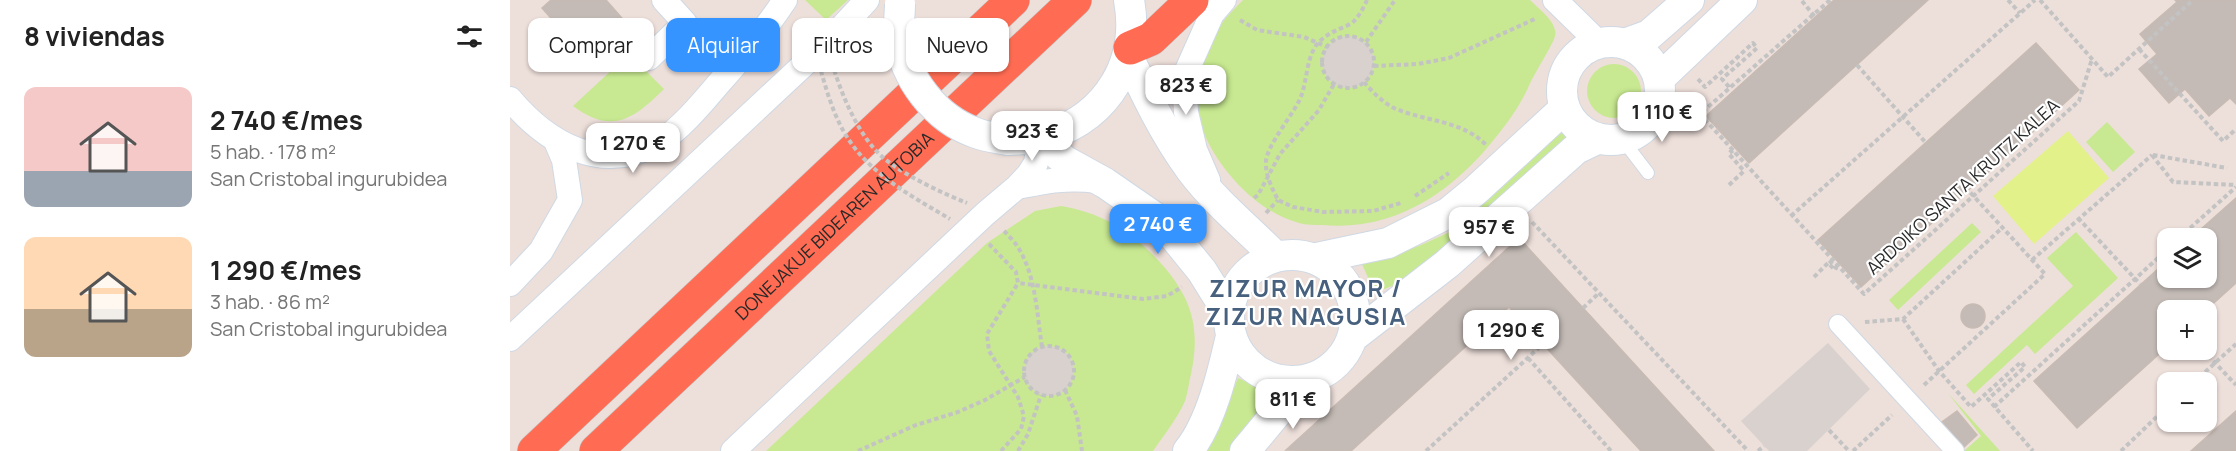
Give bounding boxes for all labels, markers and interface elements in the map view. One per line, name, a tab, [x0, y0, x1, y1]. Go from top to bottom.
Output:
text: 8 viviendas	[24, 18, 165, 54]
chip: Comprar	[528, 18, 654, 72]
chip: Alquilar	[666, 18, 780, 72]
chip: Filtros	[792, 18, 894, 72]
chip: Nuevo	[906, 18, 1009, 72]
icon: filters	[453, 20, 486, 53]
pin: 823 €	[1144, 65, 1228, 116]
text: 823 €	[1159, 71, 1213, 98]
pin: 1 110 €	[1607, 92, 1717, 143]
street label: ARDOIKO SANTA KRUTZ KALEA	[1861, 93, 2064, 279]
text: 1 110 €	[1631, 98, 1693, 125]
text: 2 740 €/mes	[210, 102, 363, 138]
icon: home	[72, 111, 144, 183]
pin: 923 €	[990, 111, 1074, 162]
text: 923 €	[1005, 117, 1059, 144]
pin: 1 270 €	[578, 123, 688, 174]
street label: DONEJAKUE BIDEAREN AUTOBIA	[729, 125, 939, 325]
text: 1 270 €	[600, 129, 666, 156]
text: 5 hab. · 178 m²	[210, 138, 336, 165]
text: San Cristobal ingurubidea	[210, 165, 447, 192]
pin: 2 740 €	[1103, 204, 1213, 255]
pin: 957 €	[1447, 207, 1531, 258]
text: 2 740 €	[1124, 210, 1192, 237]
text: 957 €	[1463, 213, 1515, 240]
map controls	[2157, 228, 2217, 432]
button: layers	[2157, 228, 2217, 288]
text: 1 290 €/mes	[210, 252, 362, 288]
icon: home	[72, 261, 144, 333]
district label: ZIZUR MAYOR / ZIZUR NAGUSIA	[1205, 271, 1407, 332]
text: 3 hab. · 86 m²	[210, 288, 330, 315]
button: +	[2157, 300, 2217, 360]
pin: 1 290 €	[1456, 310, 1566, 361]
text: San Cristobal ingurubidea	[210, 315, 447, 342]
text: 1 290 €	[1477, 316, 1545, 343]
button: −	[2157, 372, 2217, 432]
pin: 811 €	[1251, 379, 1335, 430]
text: 811 €	[1269, 385, 1317, 412]

